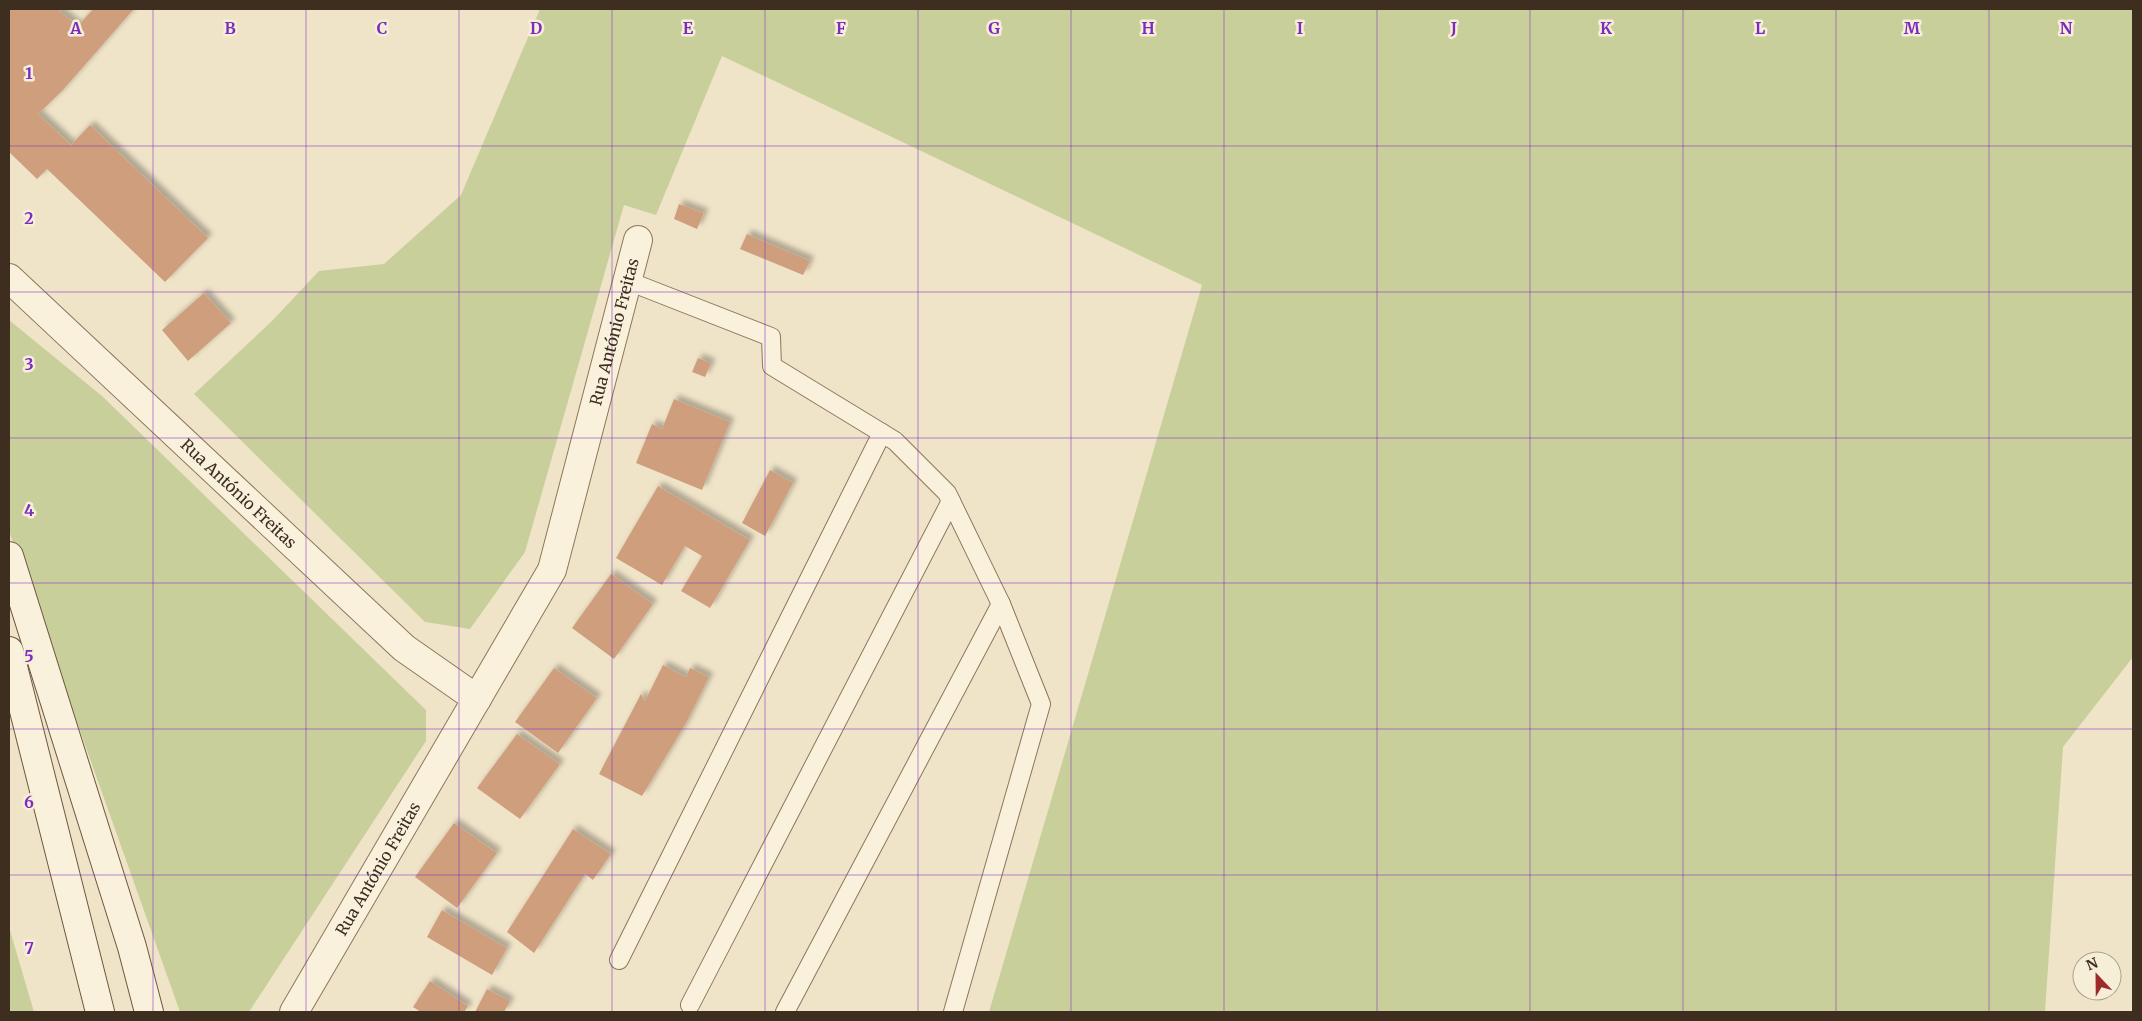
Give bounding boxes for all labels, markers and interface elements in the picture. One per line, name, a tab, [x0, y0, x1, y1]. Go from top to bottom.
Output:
text: A	[69, 18, 82, 38]
text: B	[224, 18, 236, 38]
text: C	[377, 18, 387, 38]
text: D	[530, 18, 542, 38]
text: E	[683, 18, 694, 38]
text: F	[836, 18, 846, 38]
text: G	[988, 18, 1000, 38]
text: H	[1141, 18, 1155, 38]
text: I	[1297, 18, 1303, 38]
text: J	[1450, 18, 1457, 38]
text: K	[1600, 18, 1612, 38]
text: L	[1755, 18, 1765, 38]
text: M	[1904, 18, 1921, 38]
text: N	[2060, 18, 2073, 38]
text: 1	[25, 63, 33, 83]
text: 2	[24, 208, 34, 228]
street label: Rua António Freitas	[585, 256, 643, 408]
text: 3	[24, 354, 34, 374]
street label: Rua António Freitas	[177, 434, 301, 553]
text: 4	[24, 500, 34, 520]
text: 5	[24, 646, 34, 666]
text: 6	[24, 792, 34, 812]
street label: Rua António Freitas	[331, 798, 425, 939]
text: 7	[24, 938, 34, 958]
north arrow	[2072, 951, 2122, 1001]
text: N	[2084, 954, 2101, 974]

